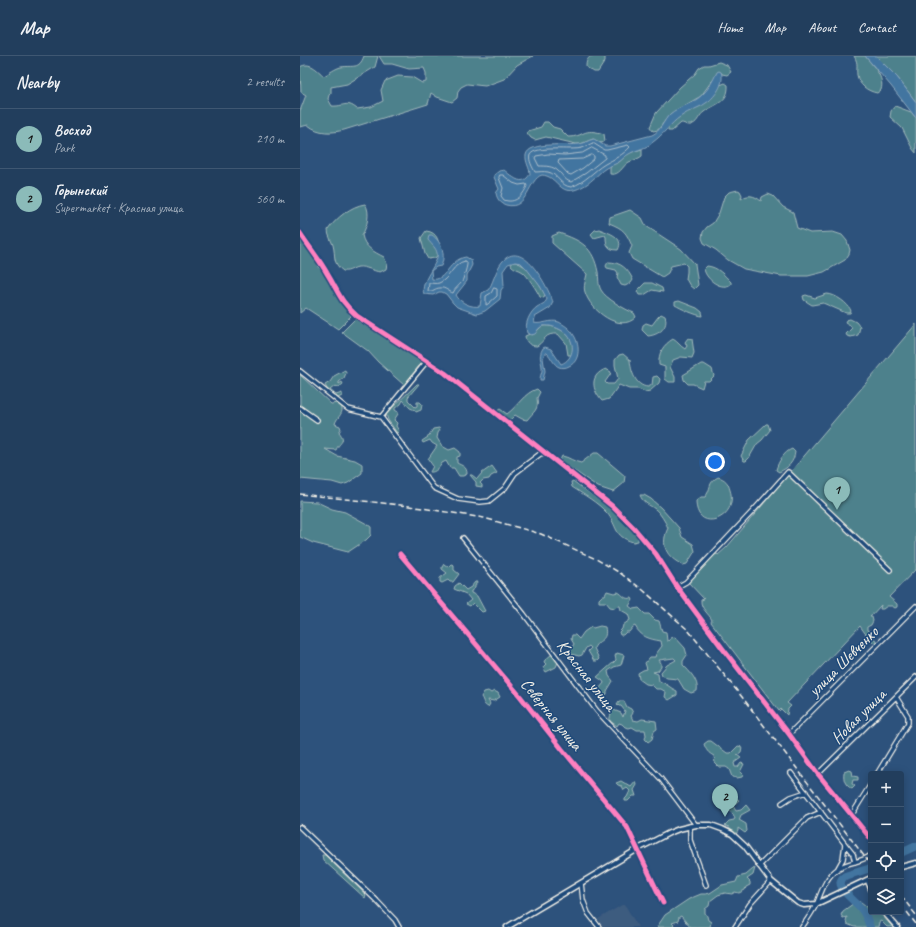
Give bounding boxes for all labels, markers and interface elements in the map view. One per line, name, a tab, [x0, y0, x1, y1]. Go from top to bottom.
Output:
text: Map	[20, 16, 50, 40]
text: Home	[717, 19, 743, 36]
text: Map	[765, 19, 786, 36]
text: About	[808, 19, 836, 36]
text: Contact	[858, 19, 896, 36]
text: Nearby	[16, 72, 59, 93]
text: 2 results	[246, 74, 284, 90]
text: Восход	[54, 121, 90, 140]
text: 1	[26, 131, 32, 147]
text: 210 m	[256, 131, 284, 147]
text: Park	[54, 140, 75, 156]
text: Горынский	[54, 181, 107, 200]
text: 2	[26, 191, 32, 207]
text: 560 m	[256, 191, 284, 207]
text: Supermarket · Красная улица	[54, 200, 183, 216]
your location	[705, 452, 725, 472]
pin: 1	[824, 477, 850, 510]
street label: улица Шевченко	[803, 621, 884, 702]
street label: Красная улица	[552, 635, 622, 717]
street label: Северная улица	[516, 674, 588, 756]
street label: Новая улица	[826, 683, 892, 748]
map controls	[868, 771, 904, 915]
button: +	[868, 771, 904, 807]
pin: 2	[712, 784, 738, 817]
button: −	[868, 807, 904, 843]
button: locate	[868, 843, 904, 879]
button: layers	[868, 879, 904, 915]

